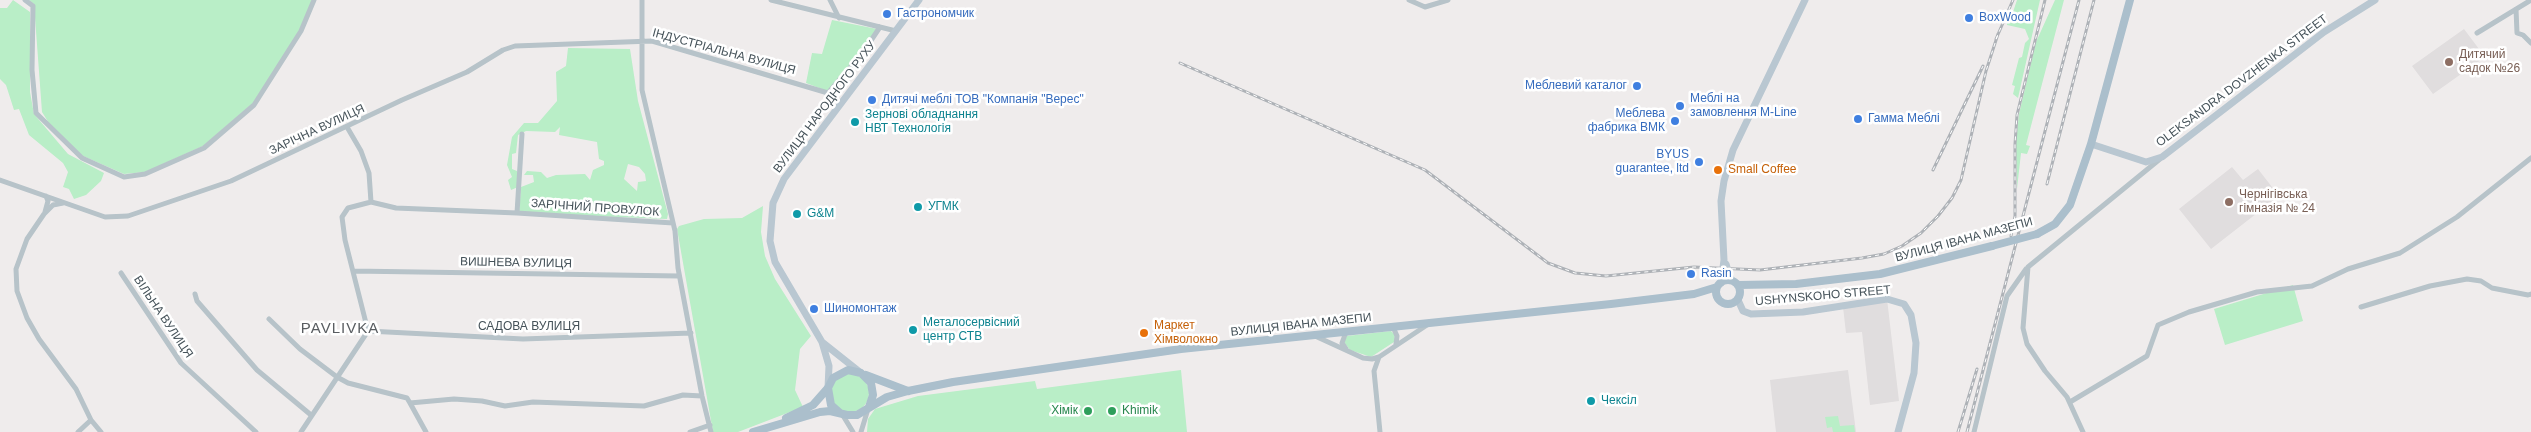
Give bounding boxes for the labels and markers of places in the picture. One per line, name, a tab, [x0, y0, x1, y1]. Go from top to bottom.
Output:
place label: Гастрономчик	[897, 7, 974, 21]
marker: Гастрономчик	[881, 8, 893, 20]
place label: BoxWood	[1979, 11, 2031, 25]
marker: BoxWood	[1963, 12, 1975, 24]
place label: Дитячий садок №26	[2459, 48, 2520, 76]
marker: Дитячий садок №26	[2443, 56, 2455, 68]
place label: Меблевий каталог	[1525, 79, 1627, 93]
marker: Меблевий каталог	[1631, 80, 1643, 92]
place label: Меблі на замовлення M-Line	[1690, 92, 1797, 120]
place label: Дитячі меблі ТОВ "Компанія "Верес"	[882, 93, 1084, 107]
marker: Дитячі меблі ТОВ "Компанія "Верес"	[866, 94, 878, 106]
marker: Меблі на замовлення M-Line	[1674, 100, 1686, 112]
place label: Меблева фабрика ВМК	[1588, 107, 1665, 135]
place label: Зернові обладнання НВТ Технологія	[865, 108, 978, 136]
place label: Гамма Меблі	[1868, 112, 1940, 126]
marker: Гамма Меблі	[1852, 113, 1864, 125]
marker: Меблева фабрика ВМК	[1669, 115, 1681, 127]
marker: Зернові обладнання НВТ Технологія	[849, 116, 861, 128]
place label: BYUS guarantee, ltd	[1616, 148, 1689, 176]
marker: BYUS guarantee, ltd	[1693, 156, 1705, 168]
place label: Small Coffee	[1728, 163, 1796, 177]
marker: Small Coffee	[1712, 164, 1724, 176]
place label: Чернігівська гімназія № 24	[2239, 188, 2315, 216]
marker: Чернігівська гімназія № 24	[2223, 196, 2235, 208]
place label: УГМК	[928, 200, 959, 214]
marker: УГМК	[912, 201, 924, 213]
place label: G&M	[807, 207, 834, 221]
marker: G&M	[791, 208, 803, 220]
place label: Rasin	[1701, 267, 1732, 281]
marker: Rasin	[1685, 268, 1697, 280]
place label: Шиномонтаж	[824, 302, 897, 316]
marker: Шиномонтаж	[808, 303, 820, 315]
place label: Металосервісний центр СТВ	[923, 316, 1020, 344]
place label: Маркет Хімволокно	[1154, 319, 1218, 347]
marker: Металосервісний центр СТВ	[907, 324, 919, 336]
marker: Маркет Хімволокно	[1138, 327, 1150, 339]
place label: Чексіл	[1601, 394, 1637, 408]
marker: Чексіл	[1585, 395, 1597, 407]
place label: Хімік	[1051, 404, 1078, 418]
place label: Khimik	[1122, 404, 1158, 418]
marker: Хімік	[1082, 405, 1094, 417]
marker: Khimik	[1106, 405, 1118, 417]

